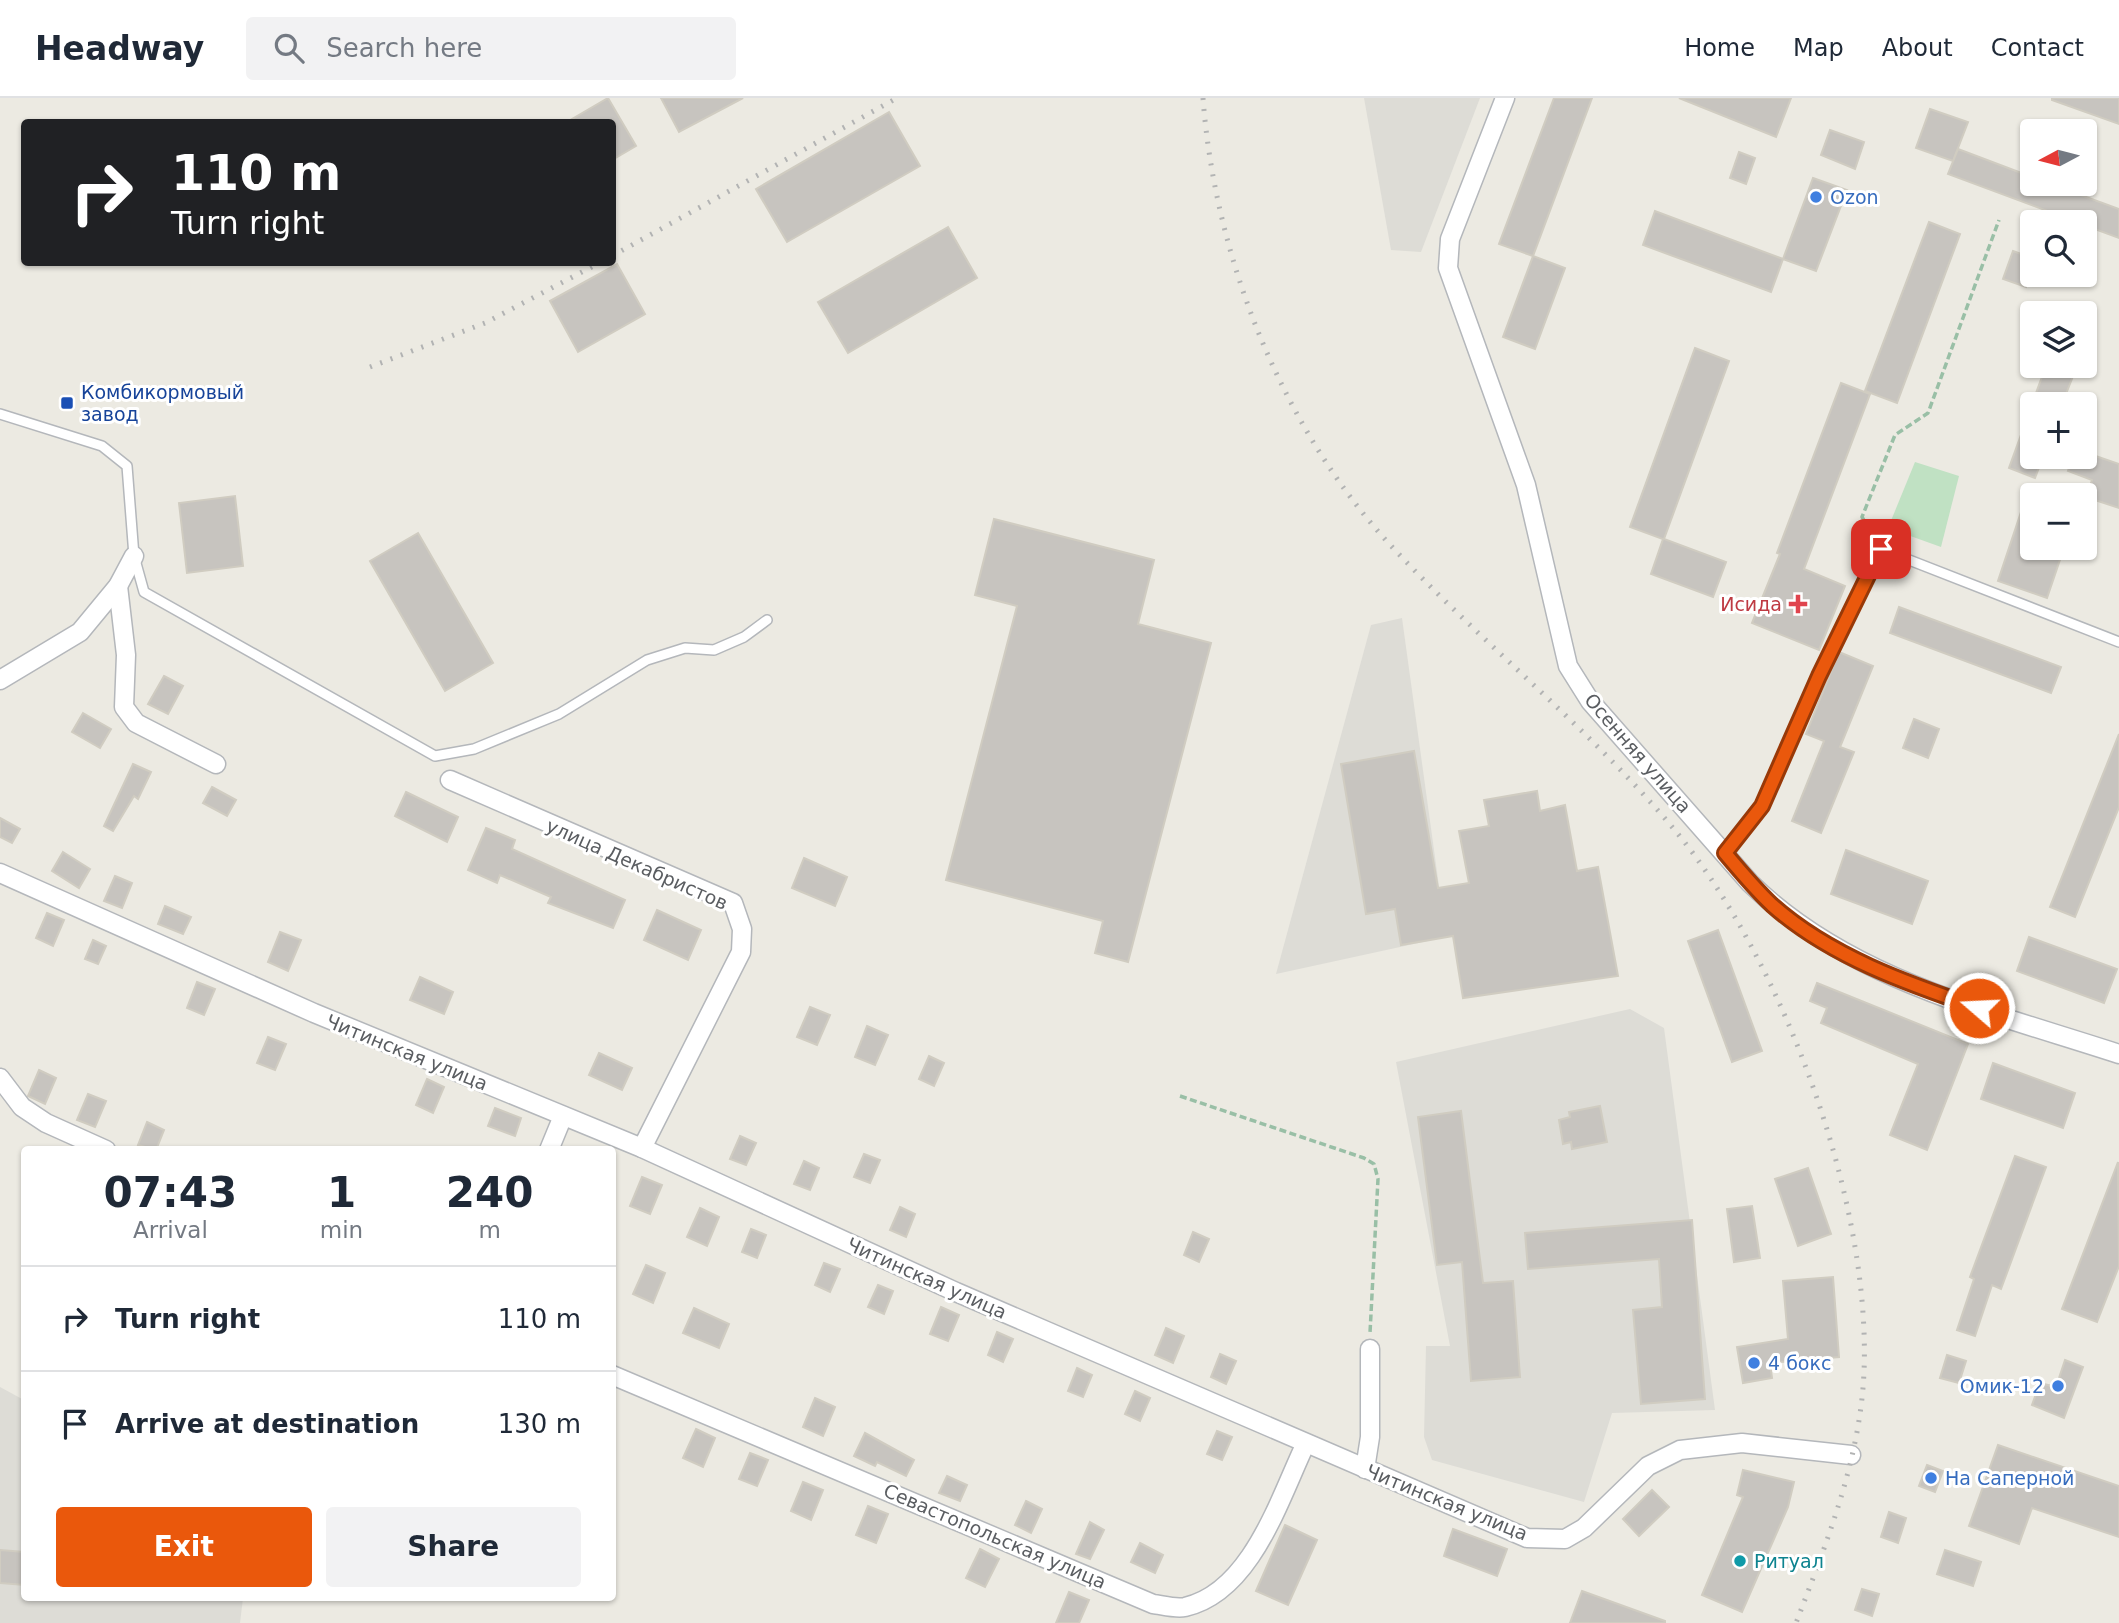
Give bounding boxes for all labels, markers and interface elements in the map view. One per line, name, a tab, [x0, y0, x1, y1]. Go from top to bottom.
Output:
search box	[246, 17, 736, 80]
text: Headway	[35, 29, 204, 68]
icon: search	[270, 29, 308, 67]
text: Search here	[326, 33, 482, 63]
text: Home	[1684, 34, 1755, 62]
text: Map	[1793, 34, 1844, 62]
text: About	[1882, 34, 1953, 62]
text: Contact	[1991, 34, 2084, 62]
north arrow	[2020, 119, 2096, 196]
map controls	[2020, 119, 2097, 560]
text: 110 m	[171, 145, 341, 202]
icon: right	[56, 147, 147, 238]
place label: Ozon	[1830, 186, 1879, 208]
marker: Ozon	[1808, 189, 1824, 205]
text: Turn right	[171, 204, 324, 242]
button: search	[2020, 210, 2097, 287]
button: layers	[2020, 301, 2097, 378]
place label: Комбикормовый завод	[81, 381, 244, 425]
button: +	[2020, 392, 2097, 469]
marker: Комбикормовый завод	[59, 395, 75, 411]
button: −	[2020, 483, 2097, 560]
pin	[1851, 519, 1911, 579]
icon: arrive	[1862, 530, 1900, 568]
place label: Исида	[1720, 593, 1782, 615]
marker: Исида	[1788, 594, 1808, 614]
street label: Осенняя улица	[1580, 689, 1696, 817]
street label: улица Декабристов	[543, 814, 731, 914]
position arrow	[1942, 971, 2016, 1045]
street label: Читинская улица	[323, 1009, 491, 1095]
text: 07:43	[104, 1168, 237, 1217]
text: 1	[327, 1168, 356, 1217]
text: 240	[446, 1168, 533, 1217]
text: Arrival	[133, 1217, 208, 1243]
text: min	[320, 1217, 363, 1243]
text: m	[478, 1217, 501, 1243]
street label: Читинская улица	[844, 1233, 1010, 1323]
icon: right	[56, 1300, 94, 1338]
text: Turn right	[115, 1304, 260, 1334]
text: 110 m	[498, 1304, 581, 1334]
place label: 4 бокс	[1768, 1352, 1831, 1374]
marker: 4 бокс	[1746, 1355, 1762, 1371]
place label: Омик-12	[1960, 1375, 2044, 1397]
marker: Омик-12	[2050, 1378, 2066, 1394]
icon: arrive	[56, 1405, 94, 1443]
text: Arrive at destination	[115, 1409, 419, 1439]
text: 130 m	[498, 1409, 581, 1439]
street label: Читинская улица	[1363, 1459, 1531, 1545]
place label: На Саперной	[1945, 1467, 2074, 1489]
marker: На Саперной	[1923, 1470, 1939, 1486]
street label: Севастопольская улица	[880, 1479, 1110, 1593]
button: Exit	[56, 1507, 312, 1587]
button: Share	[326, 1507, 581, 1587]
place label: Ритуал	[1754, 1550, 1824, 1572]
marker: Ритуал	[1732, 1553, 1748, 1569]

